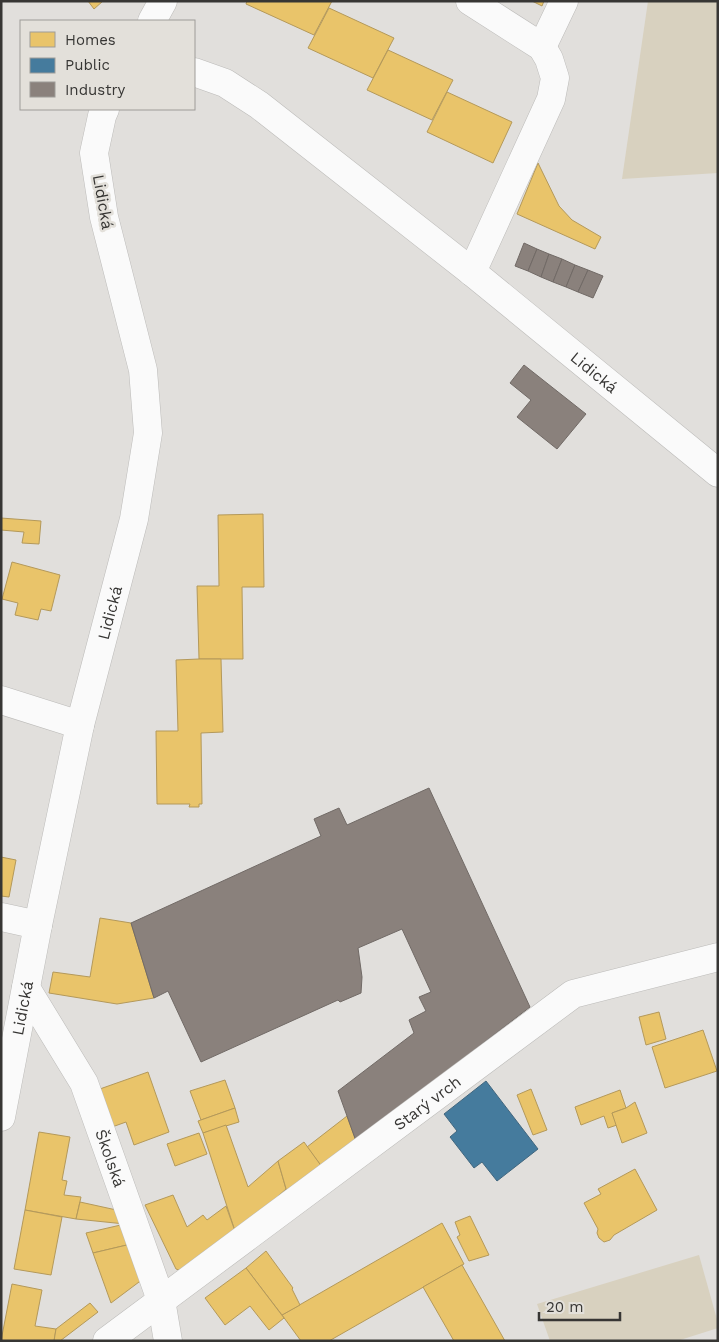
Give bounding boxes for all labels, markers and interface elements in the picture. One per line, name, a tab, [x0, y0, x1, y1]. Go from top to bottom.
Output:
legend	[20, 20, 195, 110]
text: Homes	[65, 31, 116, 49]
text: Public	[65, 56, 110, 74]
text: Industry	[65, 81, 126, 99]
street label: Lidická	[89, 173, 117, 231]
street label: Lidická	[567, 347, 622, 397]
street label: Lidická	[93, 584, 126, 642]
street label: Lidická	[7, 979, 37, 1037]
street label: Starý vrch	[390, 1071, 464, 1134]
street label: Školská	[92, 1127, 130, 1190]
scale bar	[539, 1290, 620, 1322]
text: 20 m	[546, 1298, 584, 1316]

